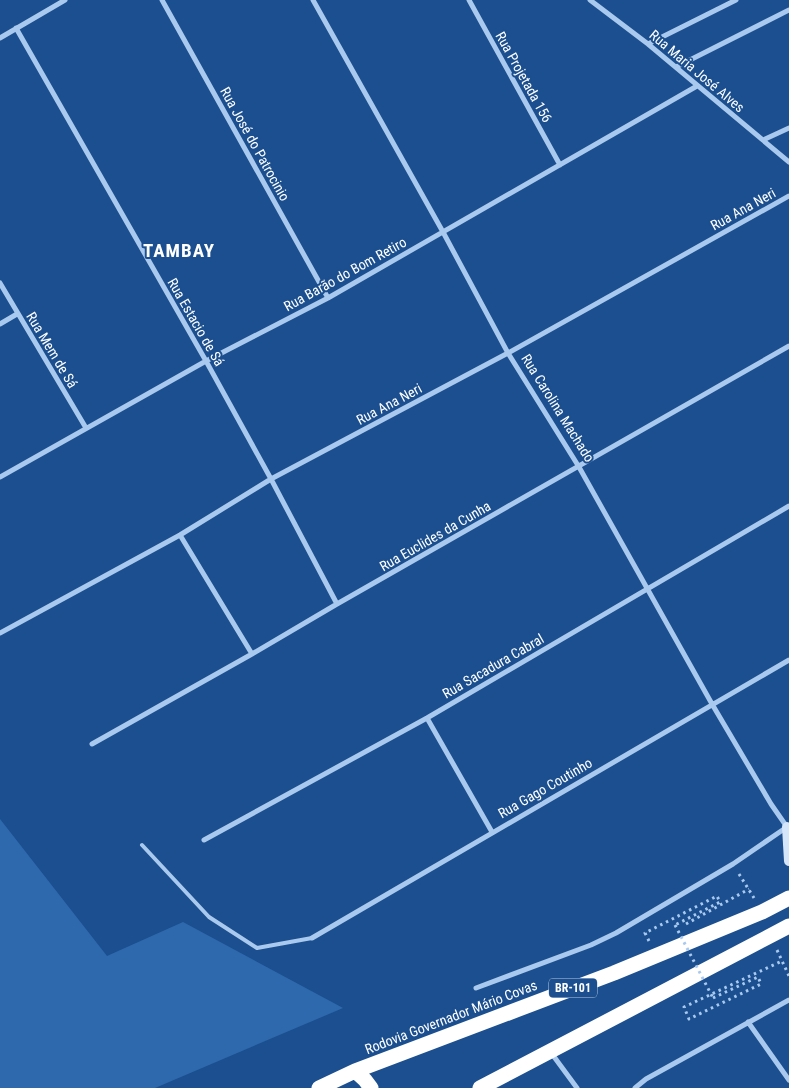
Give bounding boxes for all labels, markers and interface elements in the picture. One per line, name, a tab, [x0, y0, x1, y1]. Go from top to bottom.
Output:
street label: Rua Maria José Alves	[646, 27, 748, 115]
street label: Rua Projetada 156	[492, 29, 556, 125]
street label: Rua José do Patrocinio	[217, 84, 293, 204]
street label: Rua Ana Neri	[708, 185, 778, 233]
street label: Rua Barão do Bom Retiro	[281, 234, 409, 314]
district label: TAMBAY	[143, 239, 215, 262]
street label: Rua Estacio de Sá	[164, 275, 228, 369]
street label: Rua Mem de Sá	[23, 309, 81, 391]
street label: Rua Carolina Machado	[518, 351, 598, 465]
street label: Rua Ana Neri	[354, 380, 424, 428]
street label: Rua Euclides da Cunha	[377, 498, 493, 574]
street label: Rua Sacadura Cabral	[439, 630, 547, 702]
street label: Rua Gago Coutinho	[495, 755, 595, 821]
street label: Rodovia Governador Mário Covas	[363, 977, 539, 1057]
road number: BR-101	[549, 978, 597, 998]

